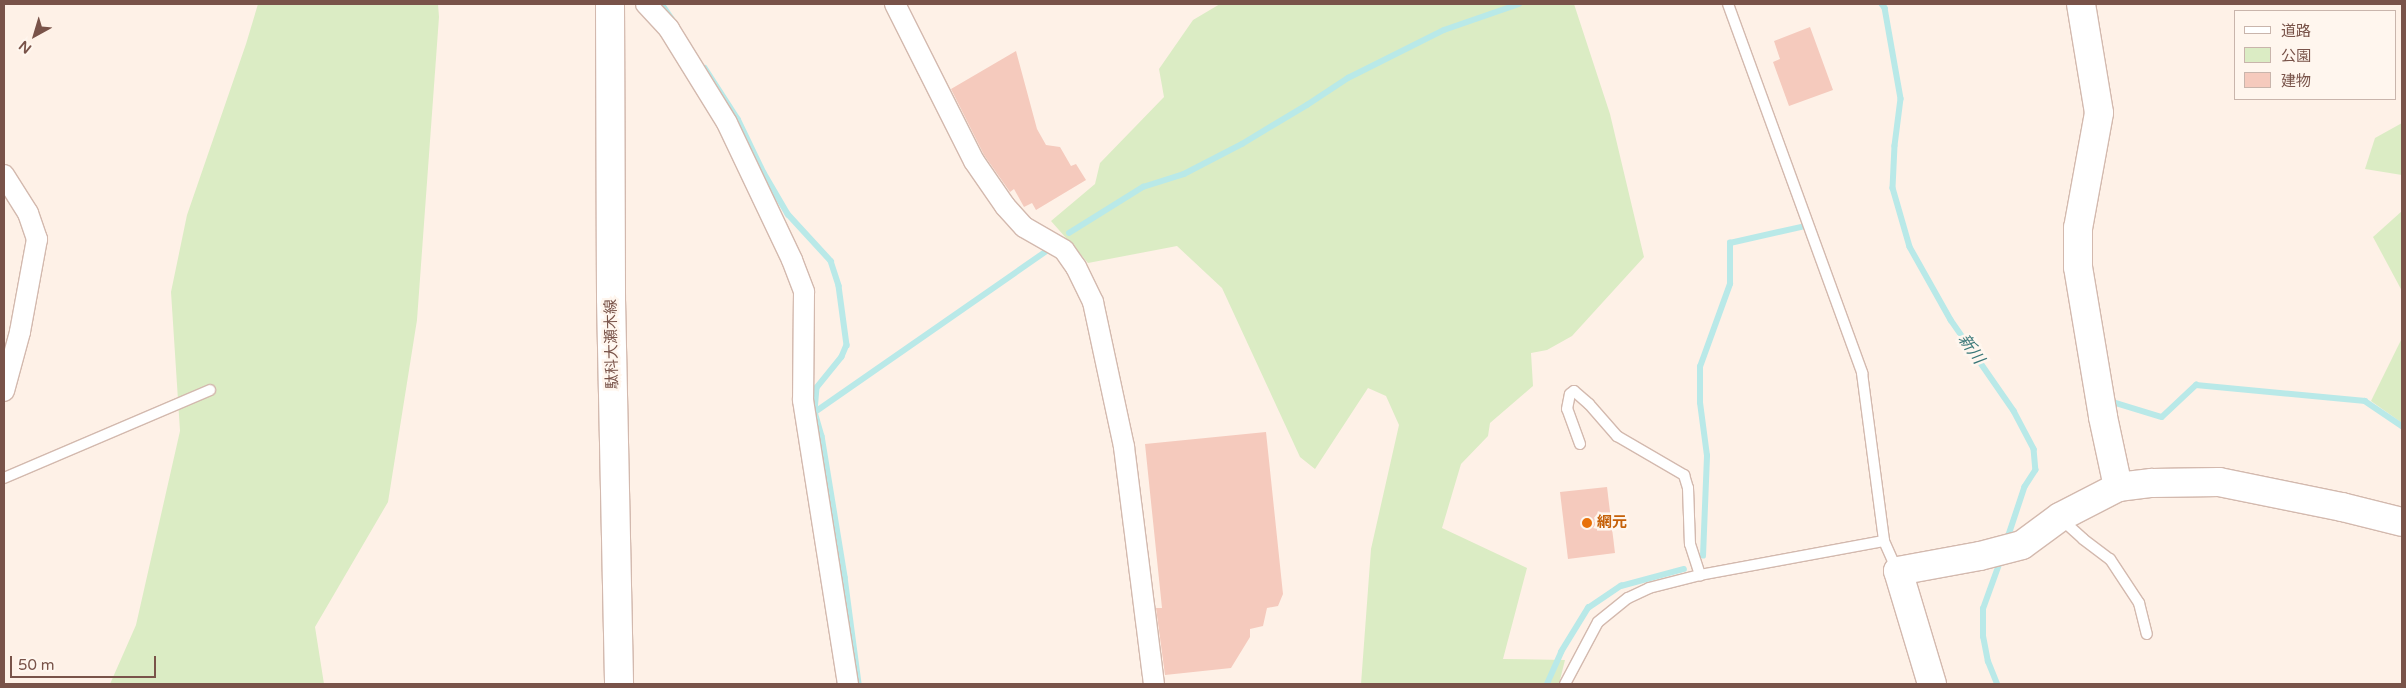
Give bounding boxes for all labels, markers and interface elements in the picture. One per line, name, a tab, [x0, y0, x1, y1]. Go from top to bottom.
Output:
north arrow	[10, 10, 60, 60]
legend	[2234, 10, 2396, 100]
text: 道路	[2281, 22, 2311, 40]
text: N	[16, 37, 35, 57]
text: 公園	[2281, 47, 2311, 65]
text: 建物	[2281, 72, 2311, 90]
street label: 駄科大瀬木線	[602, 299, 622, 389]
water label: 新川	[1954, 330, 1988, 368]
place label: 網元	[1597, 514, 1627, 532]
marker: 網元	[1581, 517, 1593, 529]
scale bar	[12, 646, 159, 678]
text: 50 m	[18, 656, 55, 674]

